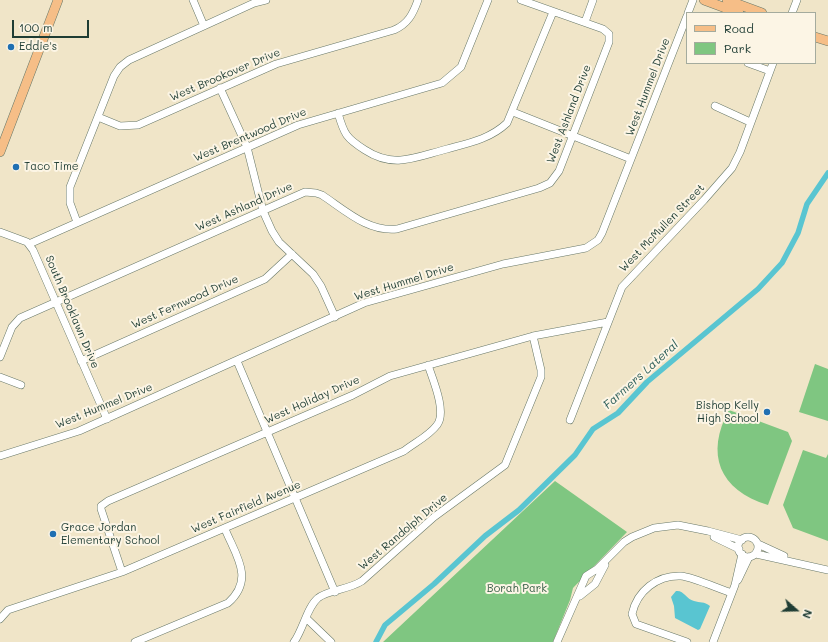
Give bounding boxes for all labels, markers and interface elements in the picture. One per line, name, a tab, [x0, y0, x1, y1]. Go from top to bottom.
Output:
scale bar	[14, 12, 91, 38]
legend	[686, 12, 816, 64]
text: 100 m	[19, 19, 53, 35]
text: Road	[724, 20, 754, 36]
street label: West Hummel Drive	[623, 36, 673, 138]
place label: Eddie's	[19, 40, 57, 54]
text: Park	[724, 40, 751, 56]
marker: Eddie's	[6, 42, 16, 52]
street label: West Brookover Drive	[168, 46, 282, 104]
street label: West Ashland Drive	[544, 63, 594, 165]
street label: West Brentwood Drive	[192, 105, 308, 165]
place label: Taco Time	[24, 160, 79, 174]
marker: Taco Time	[11, 162, 21, 172]
street label: West Ashland Drive	[194, 180, 294, 234]
street label: West McMullen Street	[617, 181, 707, 275]
street label: South Brooklawn Drive	[42, 254, 102, 370]
street label: West Hummel Drive	[352, 261, 456, 303]
street label: West Fernwood Drive	[129, 272, 241, 332]
water label: Farmers Lateral	[601, 338, 681, 412]
street label: West Holiday Drive	[262, 373, 362, 427]
street label: West Hummel Drive	[53, 380, 155, 432]
place label: Bishop Kelly High School	[696, 399, 759, 425]
marker: Bishop Kelly High School	[762, 407, 772, 417]
street label: West Fairfield Avenue	[189, 478, 303, 536]
street label: West Randolph Drive	[356, 491, 450, 573]
place label: Grace Jordan Elementary School	[61, 521, 160, 547]
marker: Grace Jordan Elementary School	[48, 529, 58, 539]
park label: Borah Park	[487, 582, 547, 596]
north arrow	[776, 590, 816, 630]
text: N	[799, 608, 816, 621]

